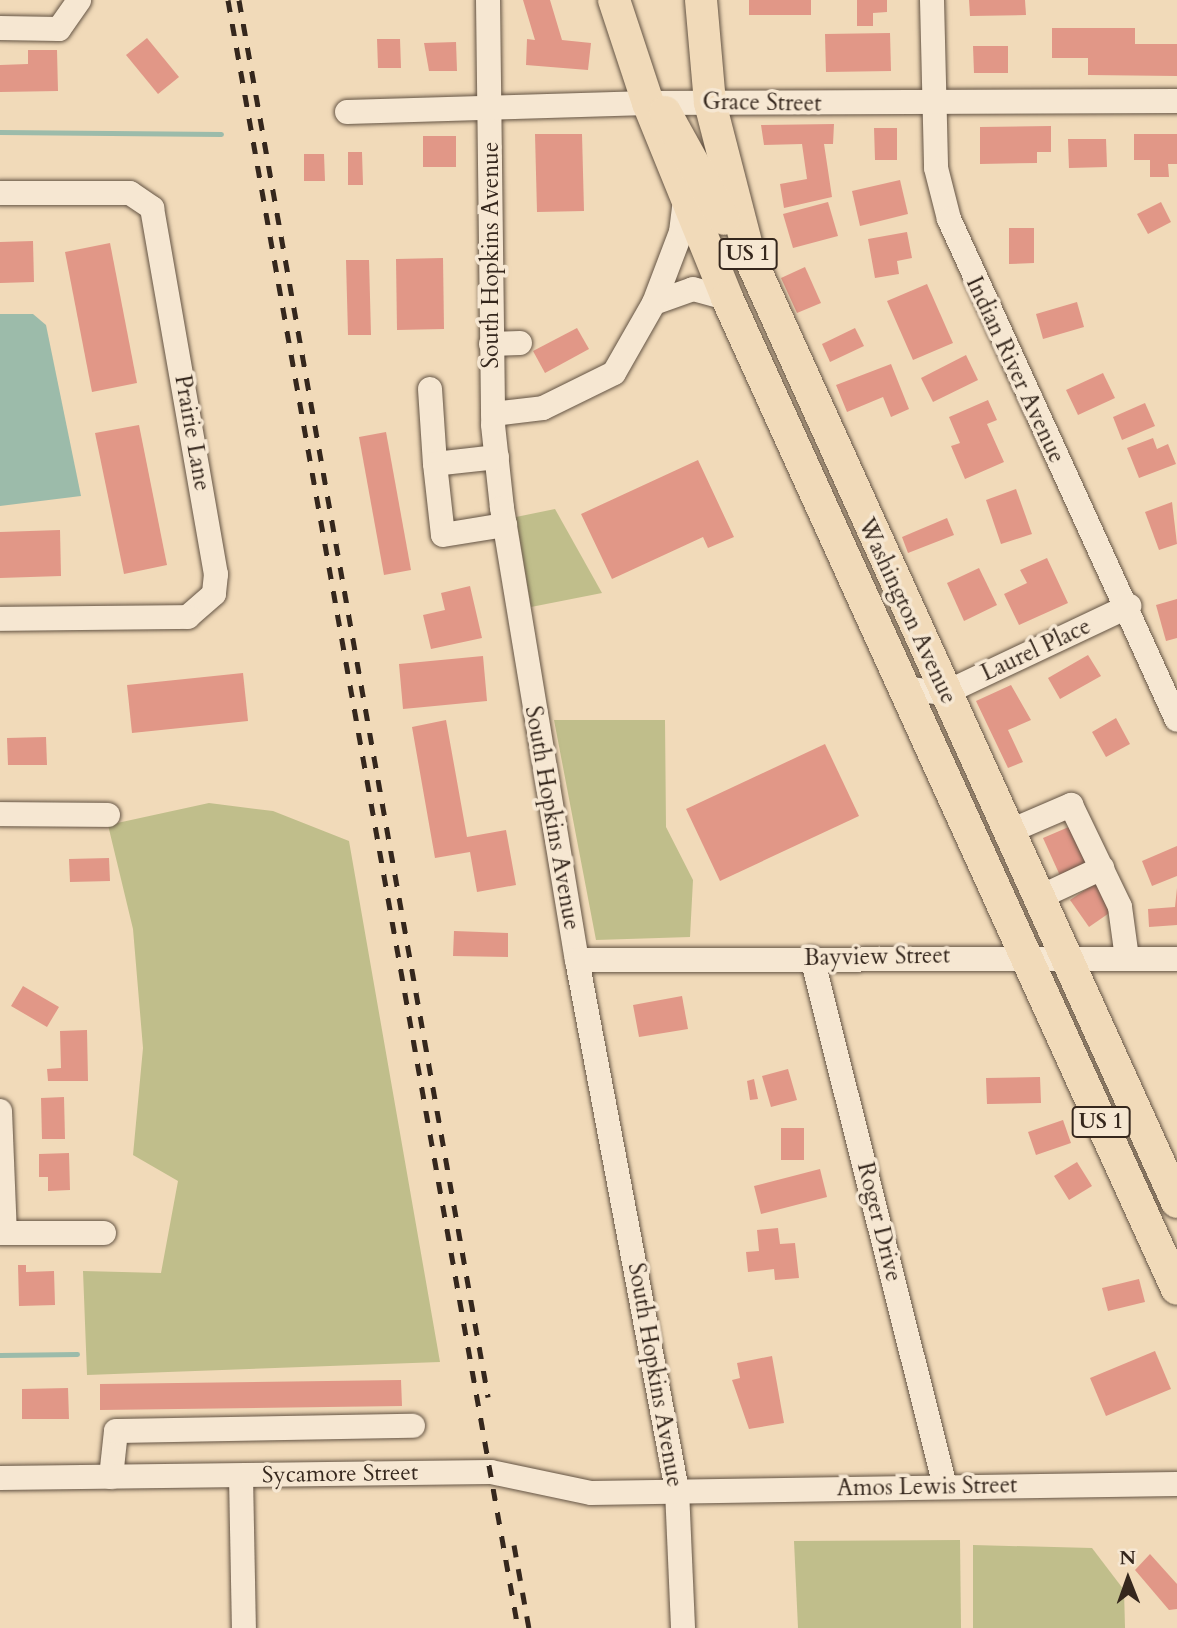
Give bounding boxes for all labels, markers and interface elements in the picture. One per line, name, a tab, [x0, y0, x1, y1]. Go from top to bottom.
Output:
street label: Grace Street	[702, 88, 822, 118]
street label: South Hopkins Avenue	[477, 142, 505, 368]
road number: US 1	[718, 236, 778, 272]
street label: Indian River Avenue	[960, 272, 1070, 468]
street label: Prairie Lane	[168, 373, 216, 493]
street label: Washington Avenue	[852, 514, 962, 708]
street label: Laurel Place	[977, 613, 1095, 687]
street label: South Hopkins Avenue	[519, 704, 585, 932]
street label: Bayview Street	[804, 942, 950, 972]
road number: US 1	[1071, 1104, 1131, 1140]
street label: Roger Drive	[851, 1160, 907, 1284]
street label: South Hopkins Avenue	[622, 1261, 688, 1489]
street label: Sycamore Street	[262, 1459, 418, 1489]
street label: Amos Lewis Street	[836, 1472, 1018, 1502]
north arrow	[1093, 1544, 1163, 1614]
text: N	[1119, 1545, 1136, 1571]

